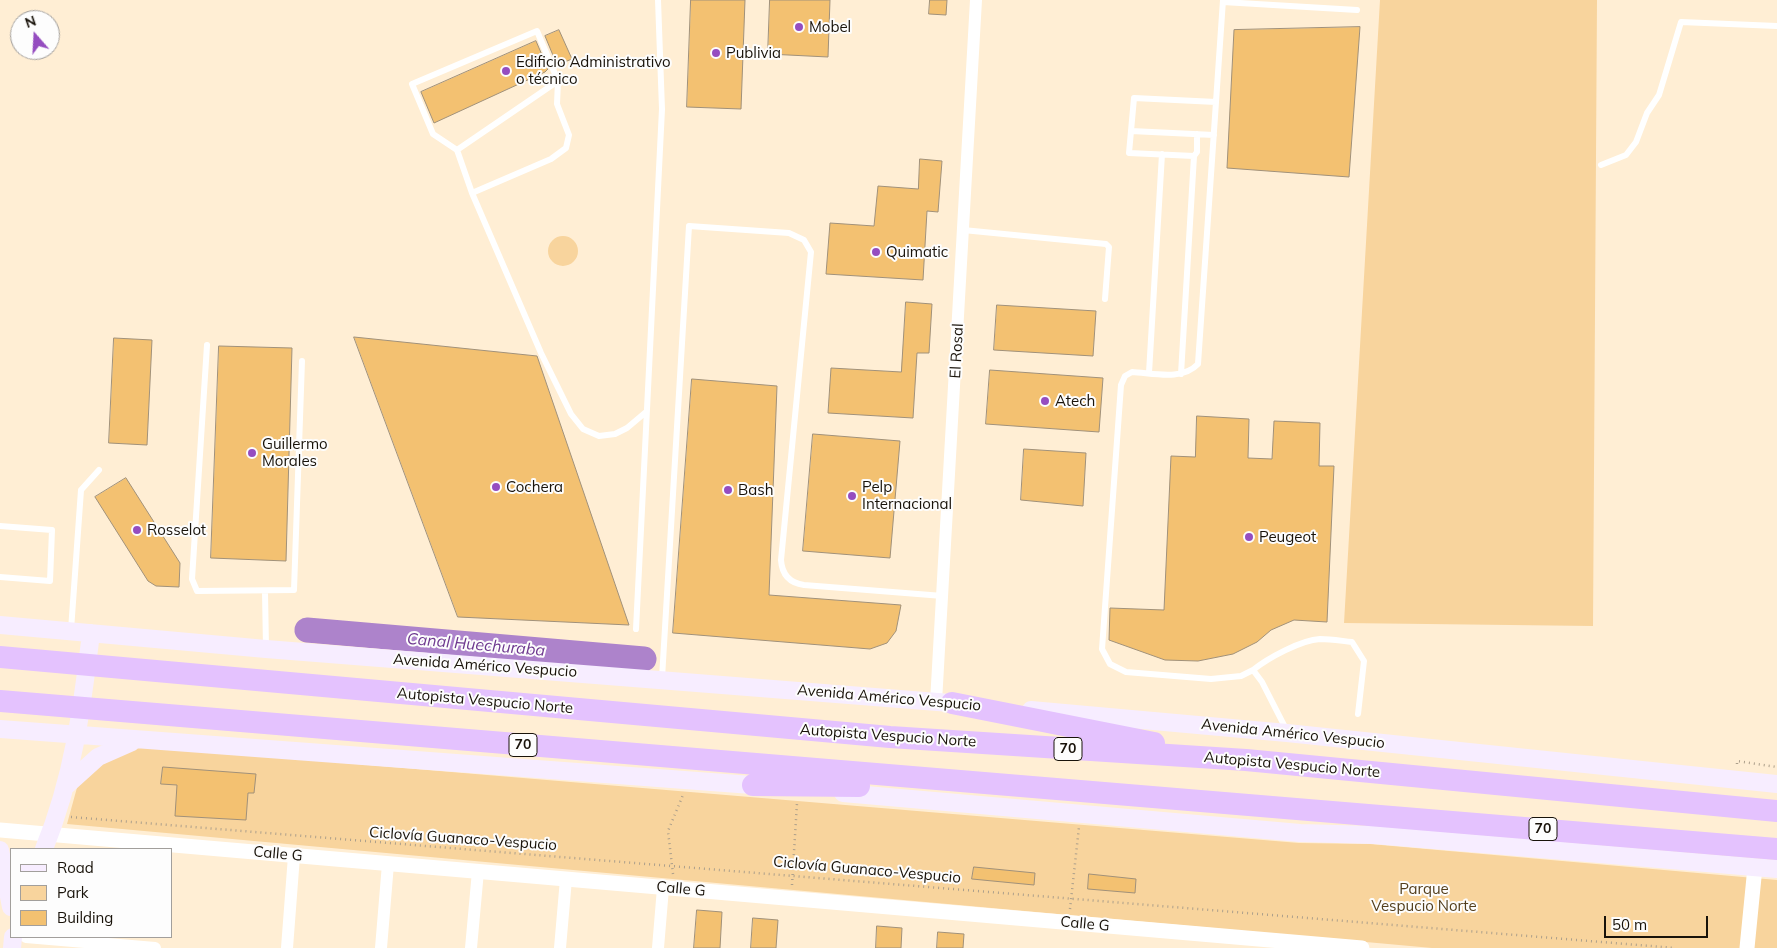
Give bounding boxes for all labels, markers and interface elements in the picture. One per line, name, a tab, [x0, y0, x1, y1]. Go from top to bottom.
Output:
north arrow	[10, 10, 60, 60]
text: N	[23, 12, 38, 32]
place label: Mobel	[809, 18, 851, 36]
marker: Mobel	[793, 21, 805, 33]
place label: Publivia	[726, 44, 781, 62]
marker: Publivia	[710, 47, 722, 59]
place label: Edificio Administrativo o técnico	[516, 53, 671, 88]
marker: Edificio Administrativo o técnico	[500, 65, 512, 77]
place label: Quimatic	[886, 243, 948, 261]
marker: Quimatic	[870, 246, 882, 258]
street label: El Rosal	[947, 323, 967, 379]
place label: Atech	[1055, 392, 1095, 410]
marker: Atech	[1039, 395, 1051, 407]
place label: Guillermo Morales	[262, 435, 328, 470]
marker: Guillermo Morales	[246, 447, 258, 459]
place label: Cochera	[506, 478, 563, 496]
place label: Pelp Internacional	[862, 478, 952, 513]
marker: Cochera	[490, 481, 502, 493]
place label: Bash	[738, 481, 773, 499]
marker: Bash	[722, 484, 734, 496]
marker: Pelp Internacional	[846, 490, 858, 502]
place label: Rosselot	[147, 521, 206, 539]
marker: Rosselot	[131, 524, 143, 536]
place label: Peugeot	[1259, 528, 1316, 546]
marker: Peugeot	[1243, 531, 1255, 543]
water label: Canal Huechuraba	[406, 629, 546, 661]
street label: Avenida Américo Vespucio	[392, 651, 578, 681]
street label: Avenida Américo Vespucio	[796, 681, 982, 715]
street label: Autopista Vespucio Norte	[396, 684, 574, 718]
street label: Avenida Américo Vespucio	[1200, 715, 1386, 753]
street label: Autopista Vespucio Norte	[799, 721, 977, 751]
road number: 70	[509, 734, 537, 756]
road number: 70	[1054, 738, 1082, 761]
street label: Autopista Vespucio Norte	[1203, 748, 1381, 782]
road number: 70	[1529, 818, 1557, 841]
street label: Ciclovía Guanaco-Vespucio	[368, 823, 558, 855]
street label: Calle G	[253, 843, 303, 865]
legend	[10, 848, 172, 938]
street label: Ciclovía Guanaco-Vespucio	[772, 853, 962, 887]
text: Road	[57, 858, 94, 877]
street label: Calle G	[656, 878, 706, 900]
park label: Parque Vespucio Norte	[1371, 880, 1477, 915]
text: Park	[57, 883, 89, 902]
scale bar	[1607, 906, 1711, 938]
text: Building	[57, 908, 113, 927]
street label: Calle G	[1060, 913, 1110, 935]
text: 50 m	[1612, 915, 1647, 934]

